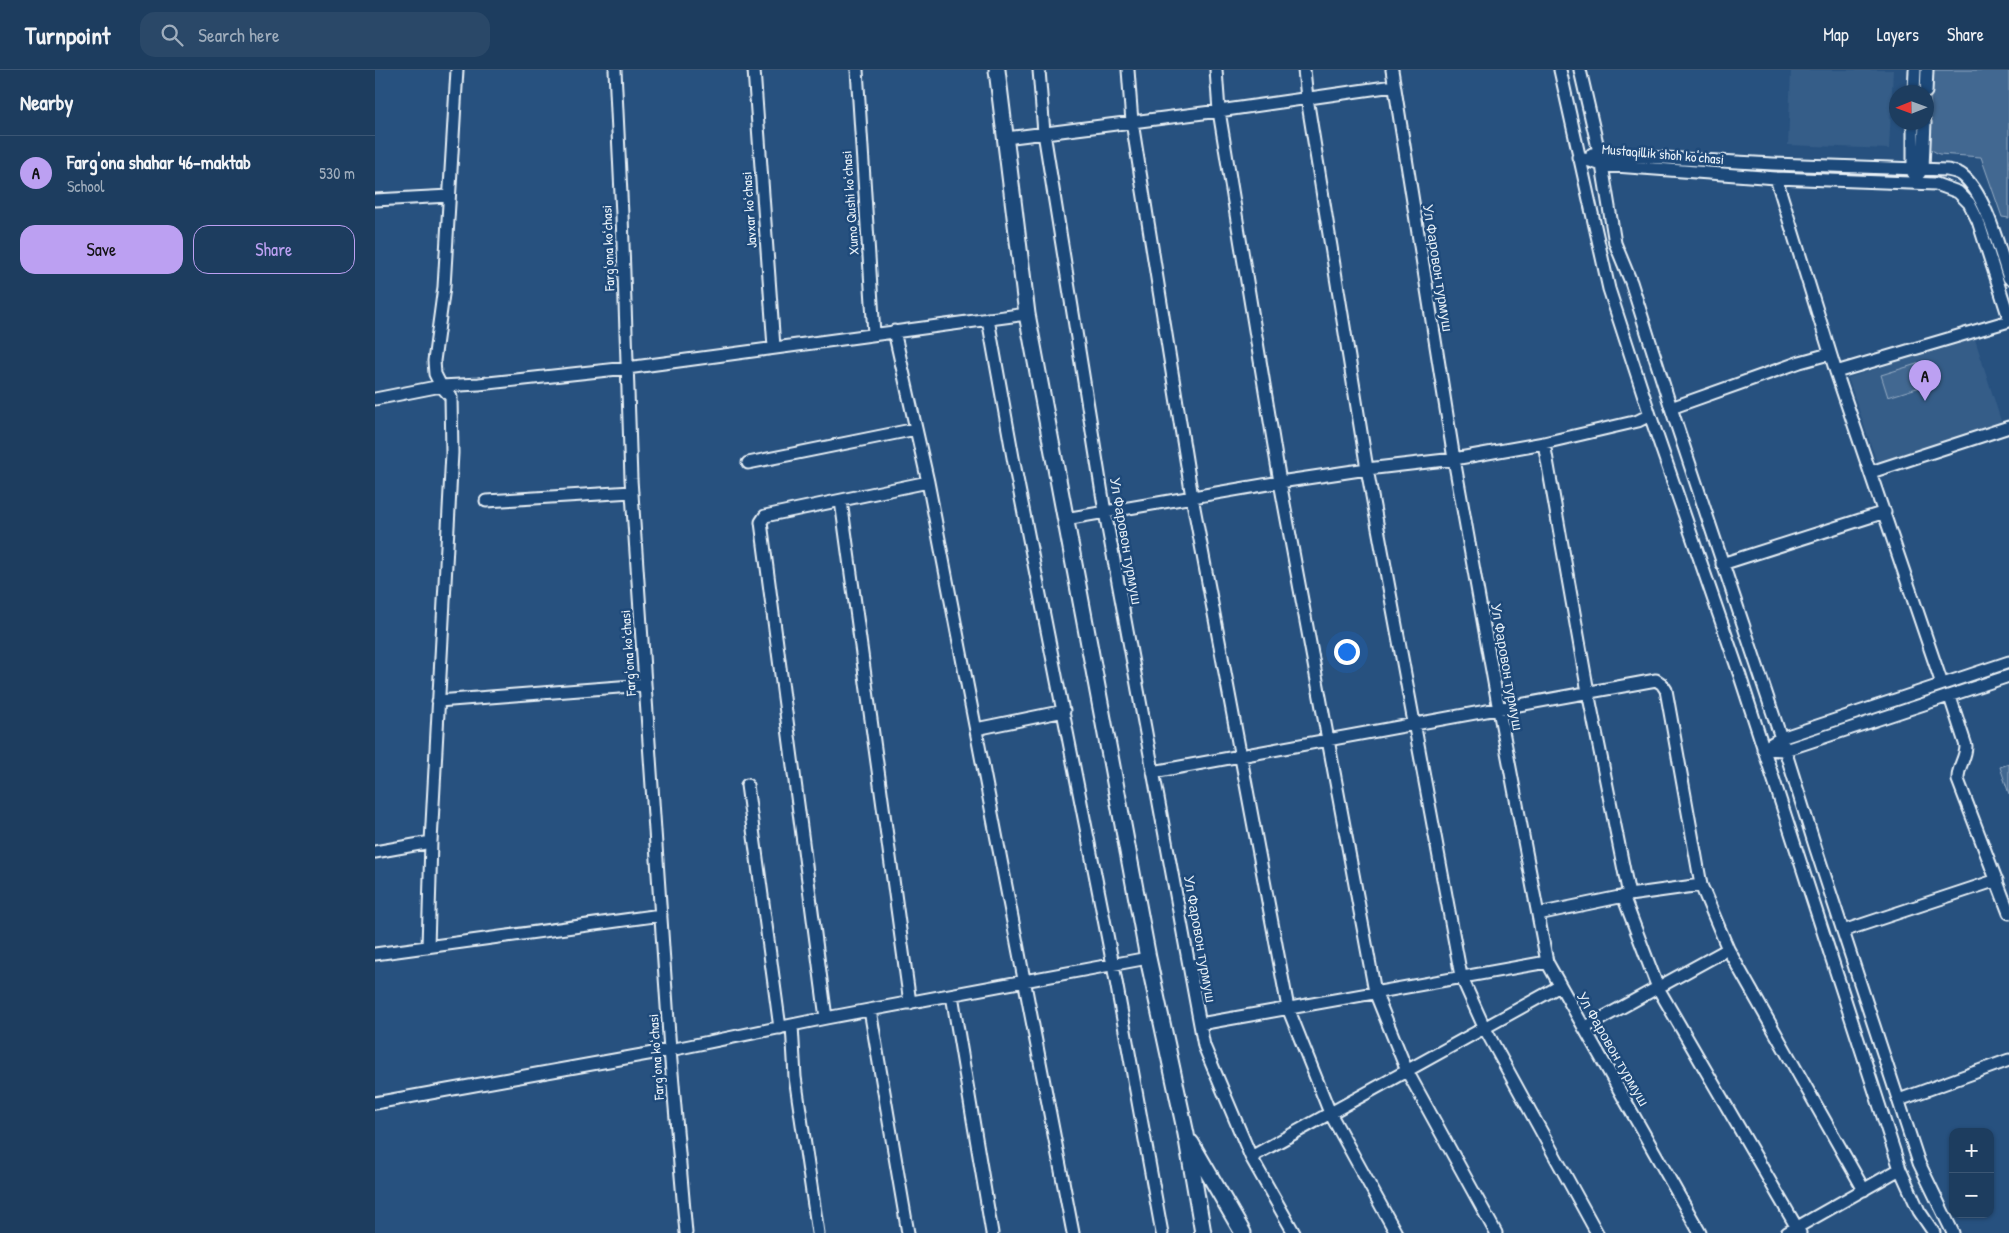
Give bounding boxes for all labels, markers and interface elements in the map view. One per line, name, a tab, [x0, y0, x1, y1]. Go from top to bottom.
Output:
search box	[140, 12, 490, 57]
text: Turnpoint	[25, 19, 110, 51]
icon: search	[158, 21, 186, 49]
text: Search here	[198, 22, 280, 48]
text: Map	[1823, 22, 1849, 47]
text: Layers	[1877, 22, 1919, 47]
text: Share	[1947, 22, 1984, 47]
north arrow	[1889, 85, 1934, 130]
text: Nearby	[20, 88, 73, 117]
street label: Mustaqillik shoh ko'chasi	[1601, 139, 1725, 169]
text: Farg'ona shahar 46-maktab	[67, 149, 251, 175]
street label: Xumo Qushi koʻchasi	[836, 150, 863, 256]
text: A	[32, 162, 40, 184]
text: 530 m	[319, 162, 355, 184]
street label: Javxar koʻchasi	[736, 171, 761, 249]
text: School	[67, 175, 104, 197]
street label: Ул Фаровон турмуш	[1419, 203, 1458, 333]
street label: Fargʻona koʻchasi	[597, 205, 620, 292]
button: Save	[20, 225, 183, 274]
button: Share	[193, 225, 355, 274]
pin: A	[1909, 360, 1941, 401]
street label: Ул Фаровон турмуш	[1106, 476, 1147, 606]
street label: Ул Фаровон турмуш	[1487, 602, 1528, 732]
street label: Fargʻona koʻchasi	[615, 609, 641, 698]
your location	[1334, 639, 1360, 665]
street label: Ул Фаровон турмуш	[1180, 874, 1221, 1004]
street label: Ул Фаровон турмуш	[1573, 988, 1654, 1109]
street label: Fargʻona koʻchasi	[643, 1013, 669, 1102]
map controls	[1949, 1128, 1994, 1218]
button: +	[1949, 1128, 1994, 1173]
button: −	[1949, 1173, 1994, 1218]

